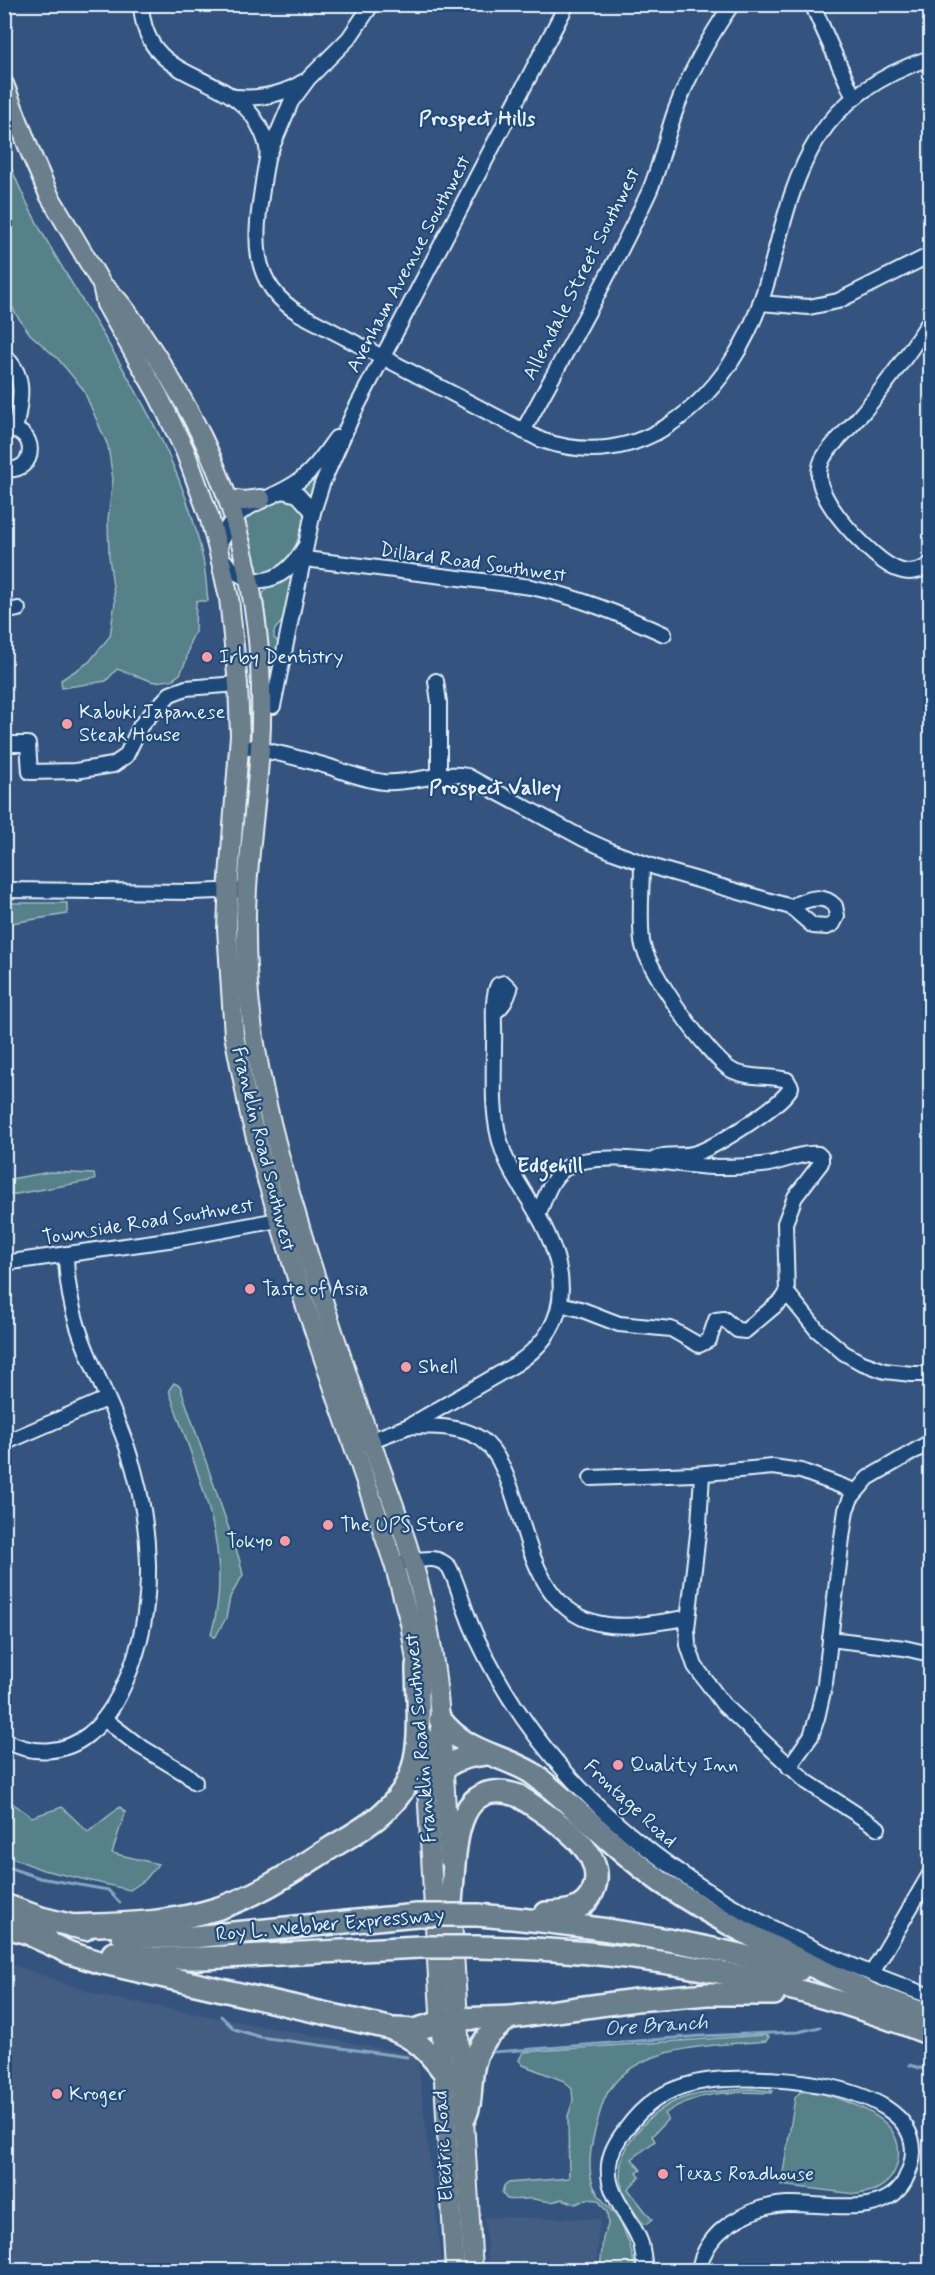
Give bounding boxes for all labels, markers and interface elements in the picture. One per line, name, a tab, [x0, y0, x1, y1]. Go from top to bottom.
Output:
district label: Prospect Hills	[419, 105, 536, 133]
street label: Avenham Avenue Southwest	[340, 150, 478, 377]
street label: Allendale Street Southwest	[517, 163, 648, 385]
street label: Dillard Road Southwest	[378, 537, 568, 590]
place label: Irby Dentistry	[219, 644, 343, 671]
marker: Irby Dentistry	[200, 650, 214, 664]
place label: Kabuki Japanese Steak House	[79, 699, 225, 749]
marker: Kabuki Japanese Steak House	[60, 717, 74, 731]
district label: Prospect Valley	[429, 774, 561, 802]
street label: Franklin Road Southwest	[224, 1044, 302, 1254]
district label: Edgehill	[517, 1152, 583, 1182]
street label: Townside Road Southwest	[40, 1192, 256, 1252]
place label: Taste of Asia	[262, 1276, 368, 1303]
marker: Taste of Asia	[243, 1282, 257, 1296]
place label: Shell	[418, 1354, 458, 1381]
marker: Shell	[399, 1360, 413, 1374]
place label: The UPS Store	[340, 1512, 464, 1539]
marker: The UPS Store	[321, 1518, 335, 1532]
place label: Tokyo	[226, 1528, 273, 1555]
marker: Tokyo	[278, 1534, 292, 1548]
street label: Franklin Road Southwest	[398, 1632, 444, 1844]
place label: Quality Inn	[630, 1752, 738, 1779]
street label: Frontage Road	[577, 1754, 683, 1855]
marker: Quality Inn	[611, 1758, 625, 1772]
street label: Roy L. Webber Expressway	[214, 1902, 446, 1948]
water label: Ore Branch	[603, 2008, 709, 2044]
place label: Kroger	[69, 2081, 127, 2108]
marker: Kroger	[50, 2087, 64, 2101]
street label: Electric Road	[428, 2090, 460, 2202]
place label: Texas Roadhouse	[675, 2161, 814, 2188]
marker: Texas Roadhouse	[656, 2167, 670, 2181]

